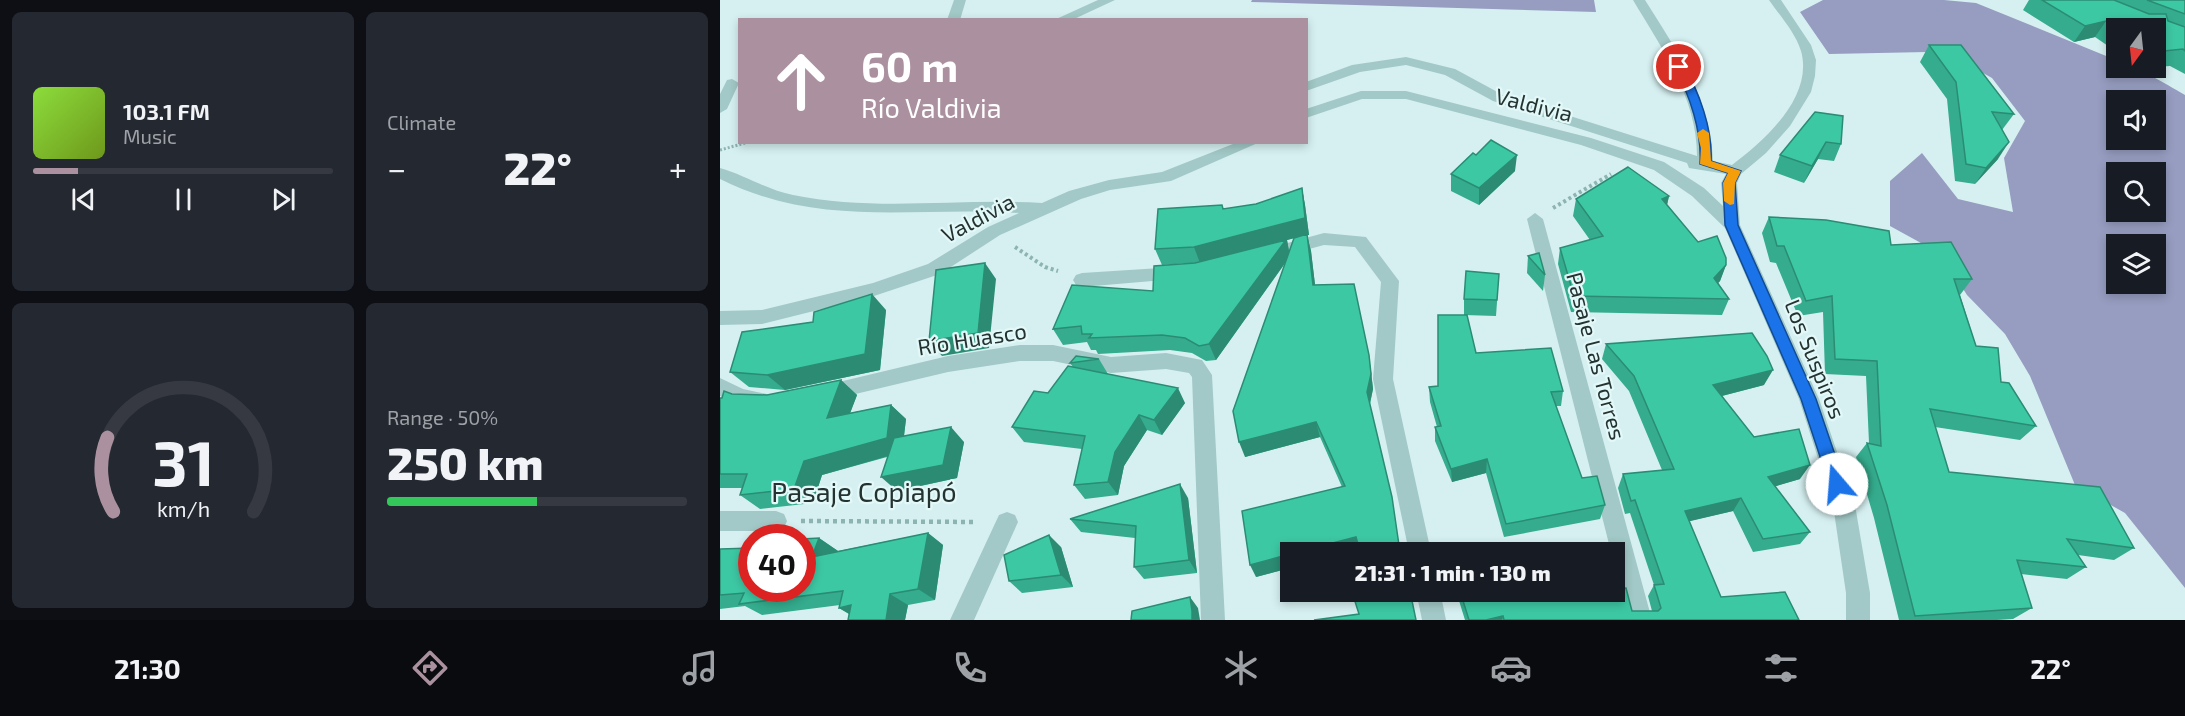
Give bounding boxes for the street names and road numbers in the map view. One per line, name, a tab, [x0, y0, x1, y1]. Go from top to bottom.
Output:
street label: Valdivia	[1493, 82, 1576, 126]
street label: Valdivia	[937, 187, 1018, 247]
street label: Pasaje Las Torres	[1561, 269, 1632, 443]
street label: Los Suspiros	[1780, 295, 1852, 422]
street label: Río Huasco	[915, 317, 1028, 359]
street label: Pasaje Copiapó	[771, 475, 957, 508]

